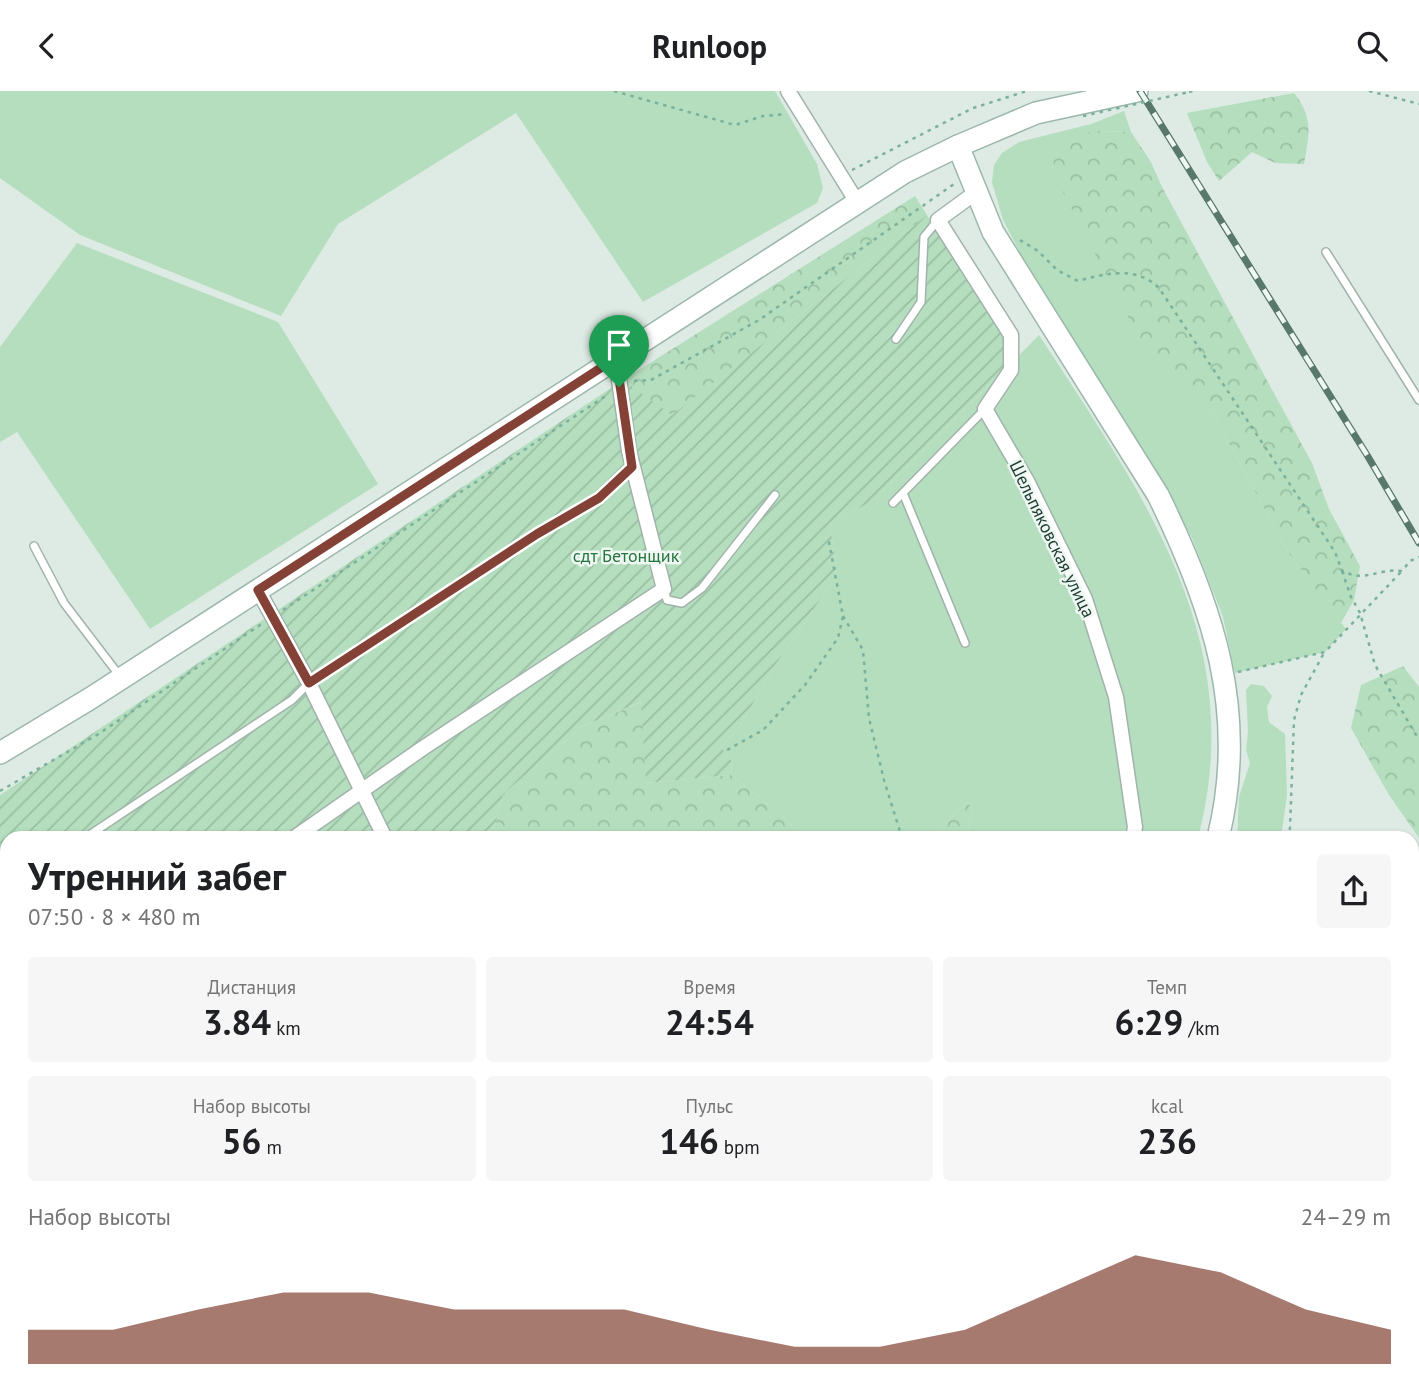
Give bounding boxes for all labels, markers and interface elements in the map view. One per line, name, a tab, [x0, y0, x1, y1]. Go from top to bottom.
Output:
text: Runloop	[652, 25, 767, 67]
icon: back	[28, 27, 66, 65]
icon: search	[1353, 27, 1391, 65]
pin	[589, 315, 649, 387]
icon: arrive	[600, 326, 638, 364]
street label: Шельпяковская улица	[1004, 456, 1100, 621]
park label: сдт Бетонщик	[573, 544, 680, 567]
text: Утренний забег	[28, 851, 286, 900]
button: share	[1317, 854, 1391, 928]
text: 07:50 · 8 × 480 m	[28, 902, 200, 931]
text: Дистанция	[208, 975, 296, 999]
text: Время	[683, 975, 736, 999]
text: Темп	[1147, 975, 1187, 999]
text: 3.84	[203, 999, 271, 1045]
text: 24:54	[665, 999, 754, 1045]
text: 6:29	[1115, 999, 1183, 1045]
text: km	[271, 1016, 301, 1040]
text: /km	[1183, 1016, 1220, 1040]
text: Набор высоты	[193, 1094, 311, 1118]
text: Пульс	[686, 1094, 733, 1118]
text: kcal	[1151, 1094, 1183, 1118]
text: 56	[222, 1118, 261, 1164]
text: 146	[659, 1118, 719, 1164]
text: 236	[1137, 1118, 1197, 1164]
text: m	[261, 1135, 282, 1159]
text: bpm	[719, 1135, 760, 1159]
text: Набор высоты	[28, 1202, 171, 1231]
text: 24–29 m	[1301, 1202, 1391, 1231]

